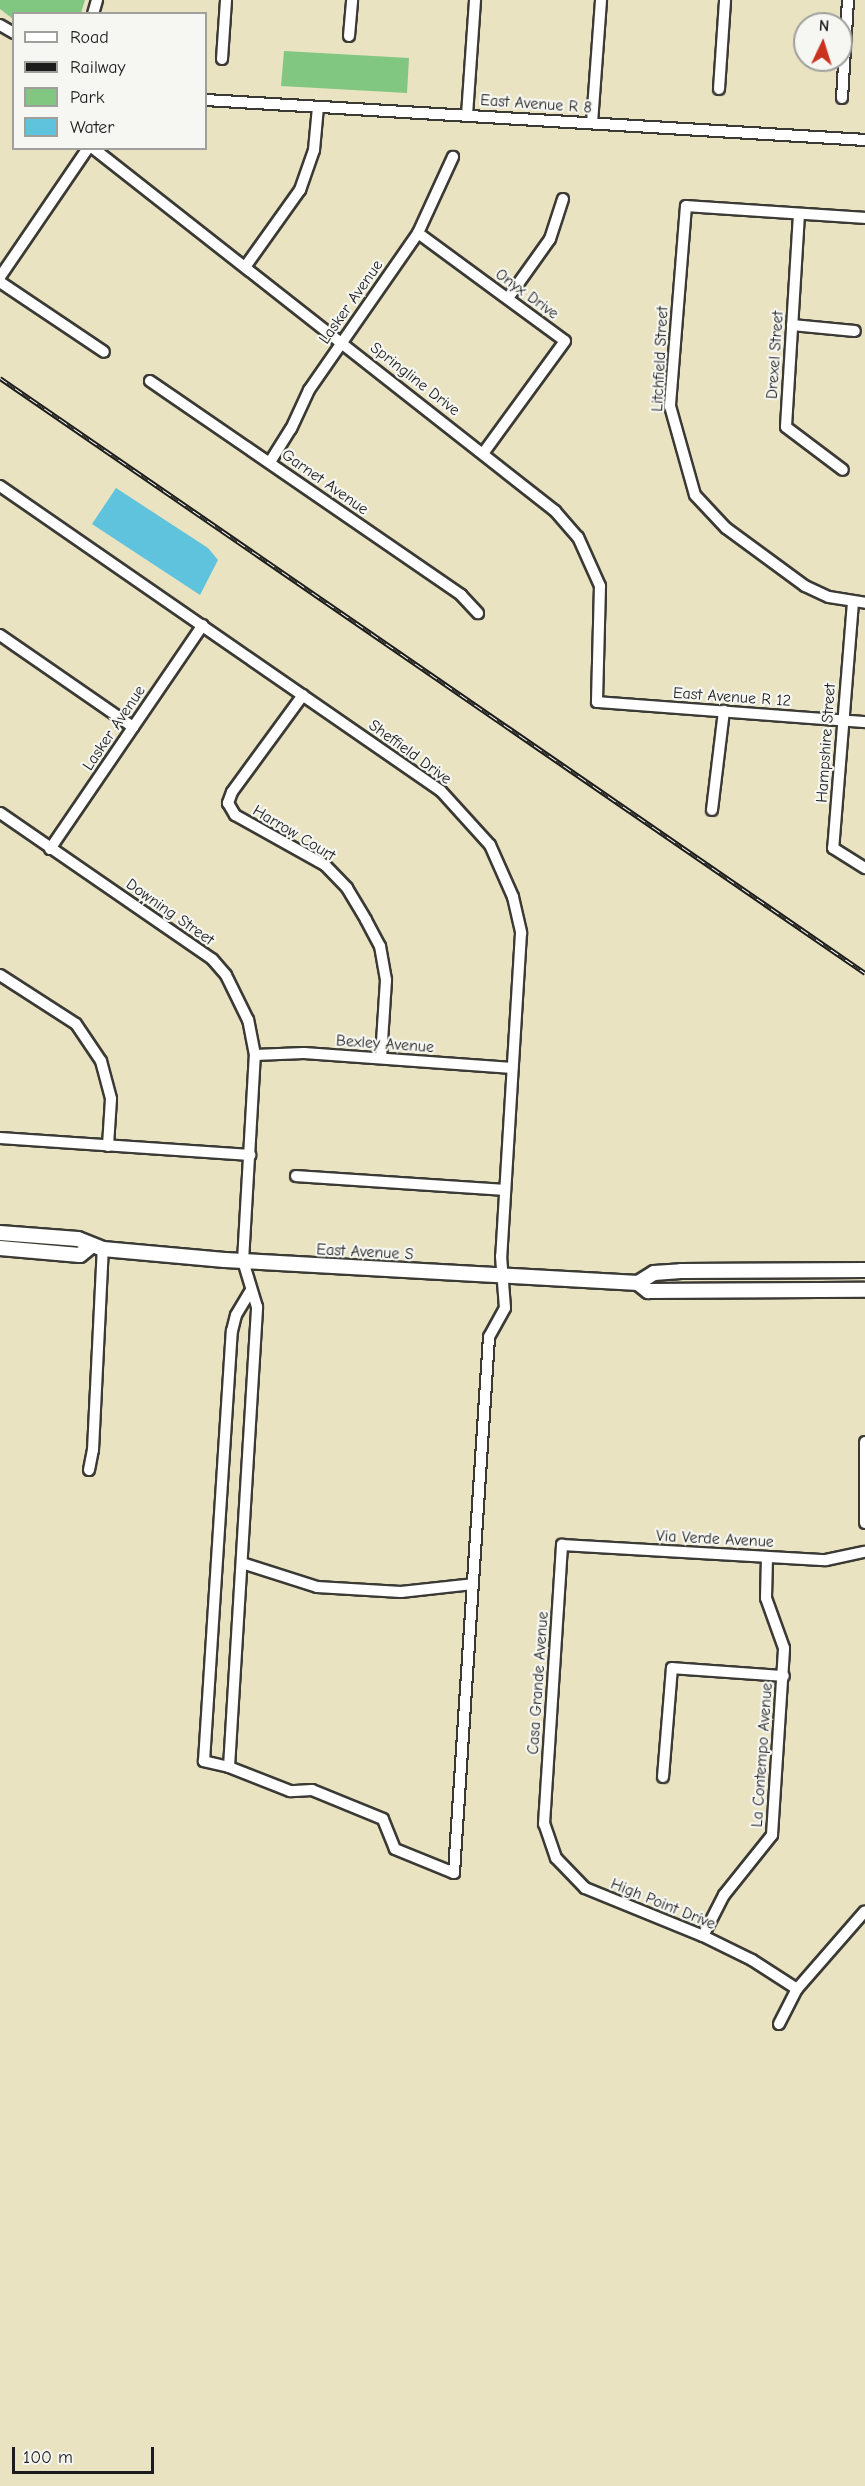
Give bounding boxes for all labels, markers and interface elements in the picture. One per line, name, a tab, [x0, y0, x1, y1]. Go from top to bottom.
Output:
legend	[12, 12, 207, 150]
north arrow	[793, 12, 853, 72]
text: N	[818, 17, 830, 35]
text: Road	[70, 27, 109, 48]
text: Railway	[70, 57, 126, 78]
text: Park	[70, 87, 104, 108]
street label: East Avenue R 8	[480, 91, 592, 117]
text: Water	[70, 117, 114, 138]
street label: Lasker Avenue	[315, 256, 387, 348]
street label: Onyx Drive	[492, 265, 562, 323]
street label: Litchfield Street	[648, 306, 672, 412]
street label: Drexel Street	[762, 310, 788, 400]
street label: Springline Drive	[366, 338, 464, 420]
street label: Garnet Avenue	[278, 445, 372, 519]
street label: Lasker Avenue	[79, 682, 149, 774]
street label: East Avenue R 12	[672, 683, 792, 711]
street label: Hampshire Street	[812, 683, 840, 803]
street label: Sheffield Drive	[365, 716, 455, 788]
street label: Harrow Court	[249, 801, 339, 865]
street label: Downing Street	[122, 875, 218, 949]
street label: Bexley Avenue	[335, 1031, 435, 1057]
street label: East Avenue S	[316, 1240, 414, 1264]
street label: Via Verde Avenue	[656, 1526, 774, 1552]
street label: Casa Grande Avenue	[523, 1611, 553, 1755]
street label: La Contempo Avenue	[747, 1682, 777, 1828]
street label: High Point Drive	[608, 1874, 718, 1934]
scale bar	[15, 2435, 158, 2473]
text: 100 m	[23, 2447, 73, 2468]

